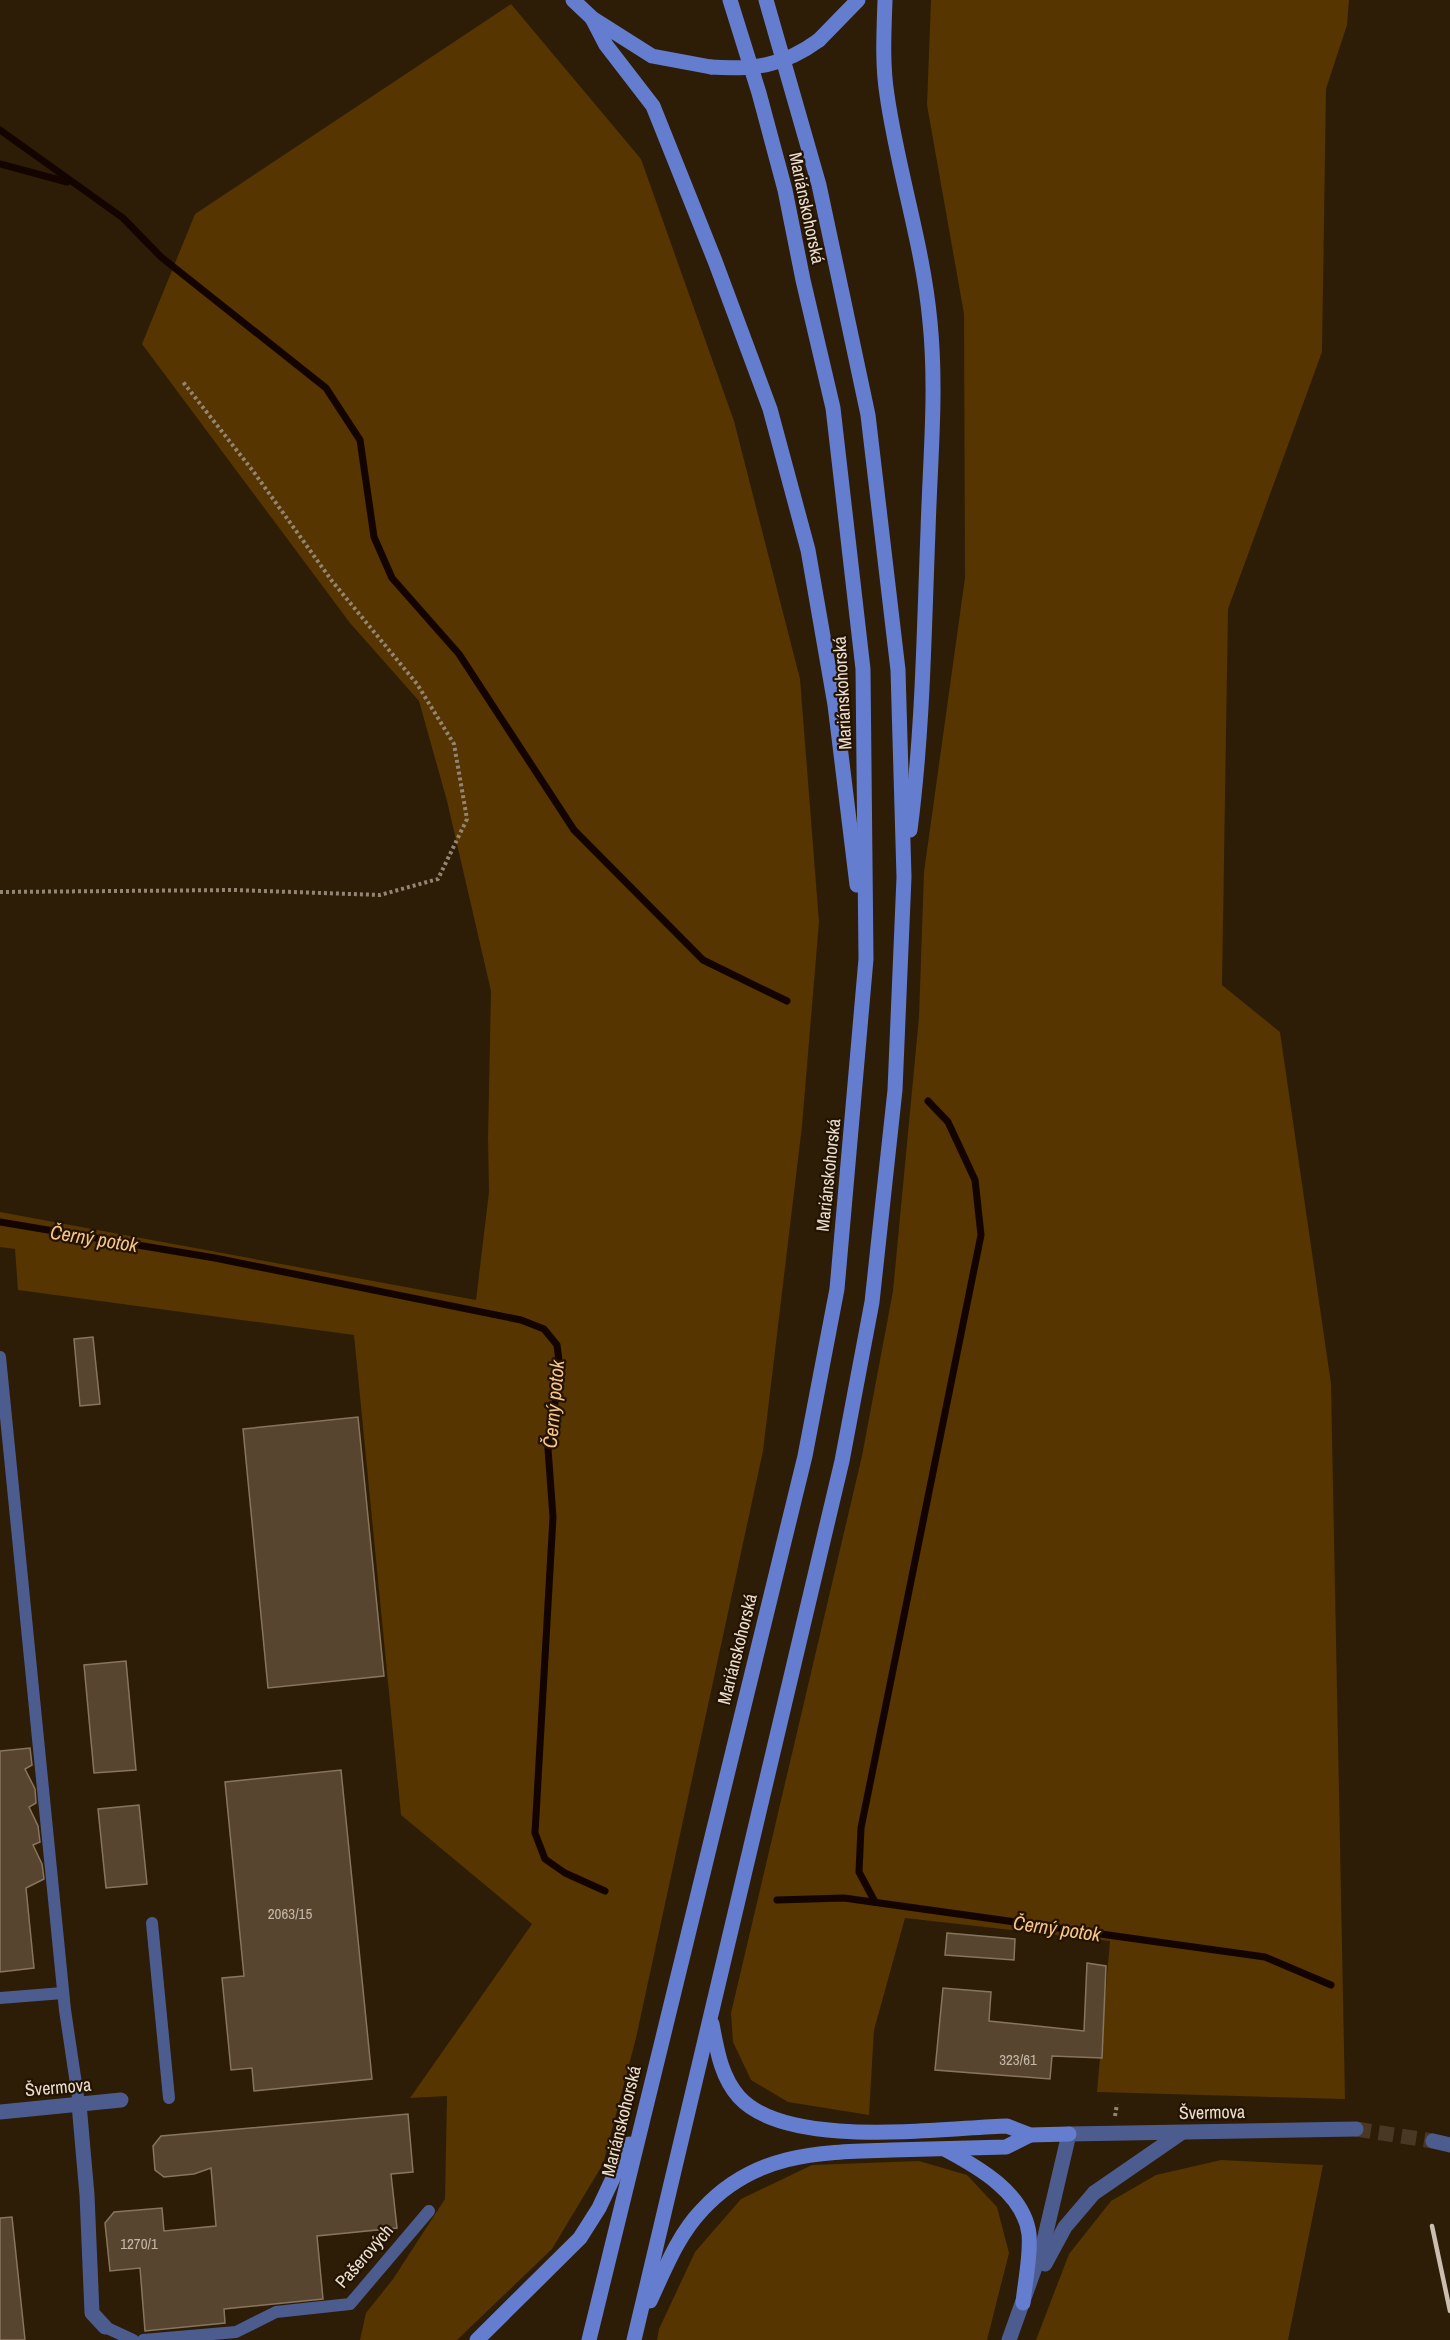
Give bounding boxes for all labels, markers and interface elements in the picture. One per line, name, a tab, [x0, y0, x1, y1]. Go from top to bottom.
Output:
street label: Mariánskohorská	[783, 150, 831, 266]
street label: Mariánskohorská	[827, 636, 857, 750]
street label: Mariánskohorská	[810, 1117, 846, 1233]
water label: Černý potok	[48, 1218, 141, 1258]
water label: Černý potok	[536, 1358, 570, 1449]
street label: Mariánskohorská	[711, 1591, 763, 1707]
house number: 2063/15	[268, 1903, 312, 1924]
water label: Černý potok	[1011, 1908, 1103, 1948]
house number: 323/61	[999, 2049, 1037, 2070]
street label: Mariánskohorská	[595, 2063, 647, 2179]
street label: Švermova	[24, 2072, 92, 2102]
street label: Švermova	[1179, 2099, 1245, 2125]
street label: Pašerových	[329, 2219, 399, 2293]
house number: 1270/1	[120, 2233, 158, 2254]

